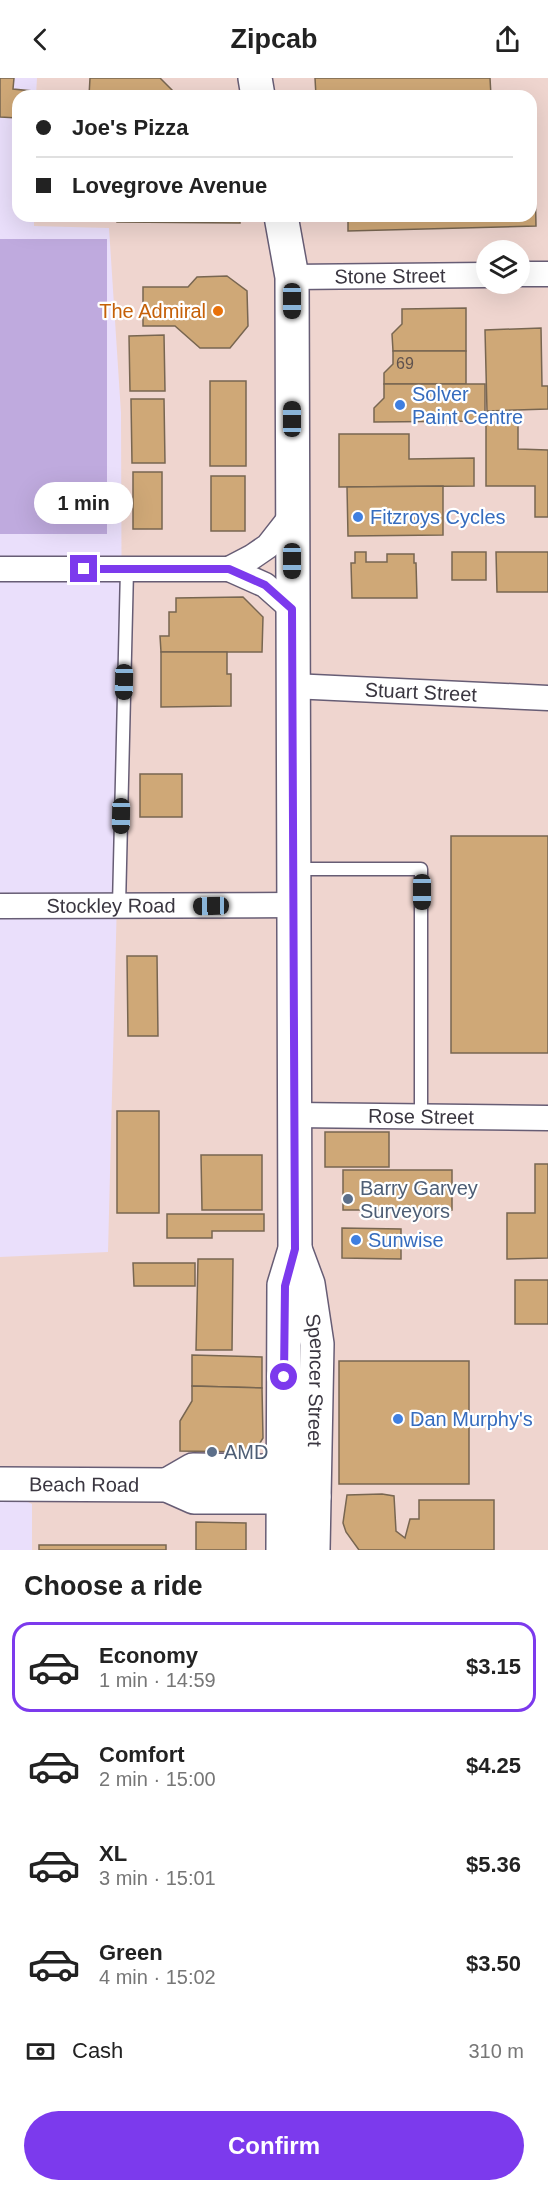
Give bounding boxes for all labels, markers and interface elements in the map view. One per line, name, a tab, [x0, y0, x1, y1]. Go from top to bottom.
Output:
icon: back	[24, 23, 57, 56]
icon: share	[491, 23, 524, 56]
text: Zipcab	[230, 24, 318, 54]
text: Joe's Pizza	[72, 115, 189, 140]
text: Lovegrove Avenue	[72, 173, 267, 198]
map controls	[476, 240, 530, 294]
button: layers	[476, 240, 530, 294]
street label: Stone Street	[334, 264, 446, 288]
car	[283, 283, 301, 319]
place label: The Admiral	[99, 300, 206, 322]
marker: The Admiral	[211, 304, 225, 318]
house number: 69	[396, 355, 414, 372]
place label: Solver Paint Centre	[412, 383, 523, 428]
marker: Solver Paint Centre	[393, 398, 407, 412]
car	[283, 401, 301, 437]
callout: 1 min	[34, 482, 134, 524]
text: 1 min	[57, 492, 110, 514]
place label: Fitzroys Cycles	[370, 506, 506, 528]
marker: Fitzroys Cycles	[351, 510, 365, 524]
car	[283, 543, 301, 579]
route end	[70, 555, 97, 582]
car	[115, 664, 133, 700]
street label: Stuart Street	[364, 678, 478, 706]
car	[112, 798, 130, 834]
car	[413, 874, 431, 910]
street label: Stockley Road	[46, 894, 176, 917]
car	[193, 897, 229, 915]
street label: Rose Street	[368, 1105, 474, 1128]
place label: Barry Garvey Surveyors	[360, 1177, 478, 1222]
marker: Barry Garvey Surveyors	[341, 1192, 355, 1206]
place label: Sunwise	[368, 1229, 444, 1251]
marker: Sunwise	[349, 1233, 363, 1247]
street label: Spencer Street	[302, 1312, 329, 1447]
route start	[270, 1363, 297, 1390]
place label: Dan Murphy's	[410, 1408, 533, 1430]
marker: Dan Murphy's	[391, 1412, 405, 1426]
place label: AMD	[224, 1441, 268, 1463]
marker: AMD	[205, 1445, 219, 1459]
street label: Beach Road	[29, 1473, 139, 1496]
text: Choose a ride	[24, 1571, 203, 1601]
icon: car	[27, 1640, 81, 1694]
text: Economy	[99, 1643, 198, 1668]
text: $3.15	[466, 1654, 521, 1679]
text: 1 min · 14:59	[99, 1669, 216, 1691]
icon: car	[27, 1739, 81, 1793]
text: Comfort	[99, 1742, 185, 1767]
text: $4.25	[466, 1753, 521, 1778]
text: 2 min · 15:00	[99, 1768, 216, 1790]
icon: car	[27, 1838, 81, 1892]
text: XL	[99, 1841, 127, 1866]
text: $5.36	[466, 1852, 521, 1877]
text: 3 min · 15:01	[99, 1867, 216, 1889]
icon: car	[27, 1937, 81, 1991]
text: Green	[99, 1940, 163, 1965]
text: $3.50	[466, 1951, 521, 1976]
text: 4 min · 15:02	[99, 1966, 216, 1988]
icon: cash	[24, 2035, 57, 2068]
text: Cash	[72, 2038, 123, 2063]
text: 310 m	[468, 2040, 524, 2062]
button: Confirm	[24, 2111, 524, 2180]

